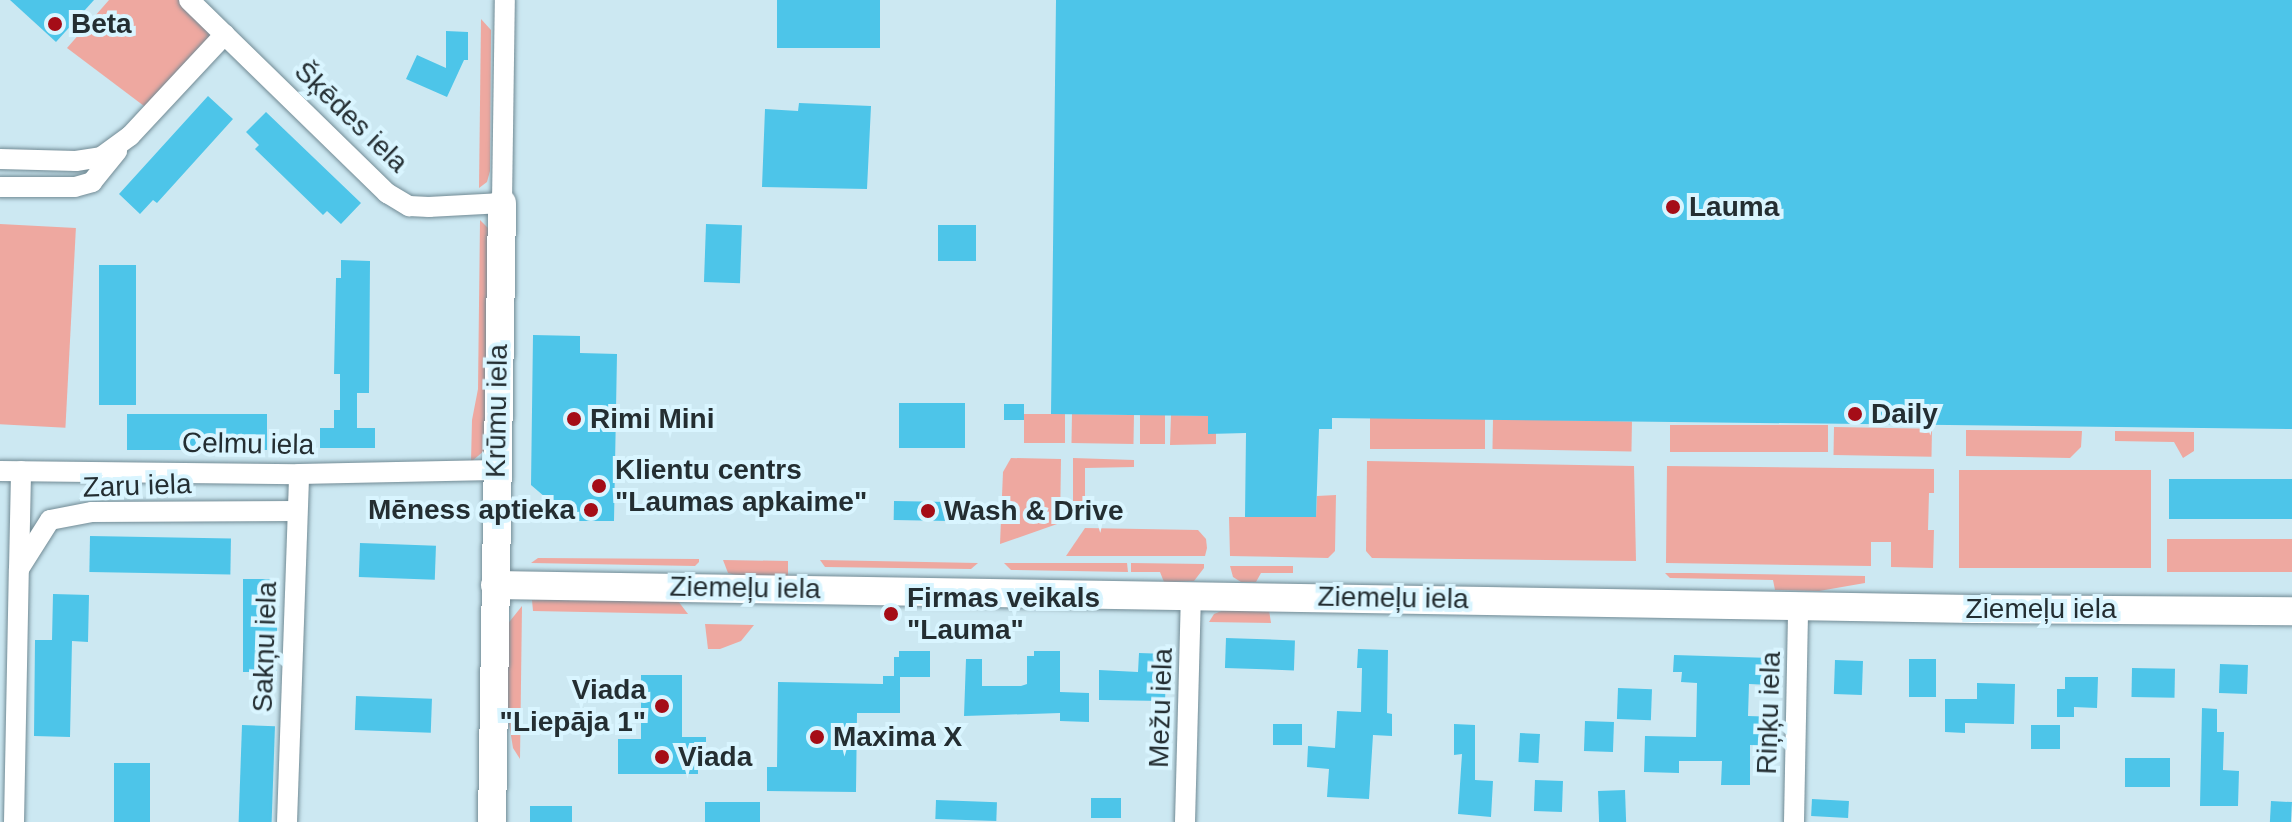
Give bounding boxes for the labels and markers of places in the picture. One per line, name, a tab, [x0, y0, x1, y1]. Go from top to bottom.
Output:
place label: Beta	[71, 7, 132, 41]
marker: Beta	[46, 15, 64, 33]
place label: Lauma	[1689, 190, 1779, 224]
marker: Lauma	[1664, 198, 1682, 216]
place label: Daily	[1871, 397, 1938, 431]
place label: Rimi Mini	[590, 402, 714, 436]
marker: Daily	[1846, 405, 1864, 423]
marker: Rimi Mini	[565, 410, 583, 428]
place label: Klientu centrs "Laumas apkaime"	[615, 453, 867, 519]
marker: Klientu centrs "Laumas apkaime"	[590, 477, 608, 495]
place label: Mēness aptieka	[368, 493, 575, 527]
place label: Wash & Drive	[944, 494, 1123, 528]
marker: Mēness aptieka	[582, 501, 600, 519]
marker: Wash & Drive	[919, 502, 937, 520]
place label: Firmas veikals "Lauma"	[907, 581, 1100, 647]
marker: Firmas veikals "Lauma"	[882, 605, 900, 623]
place label: Viada "Liepāja 1"	[500, 673, 646, 739]
marker: Viada "Liepāja 1"	[653, 697, 671, 715]
place label: Maxima X	[833, 720, 962, 754]
marker: Maxima X	[808, 728, 826, 746]
place label: Viada	[678, 740, 752, 774]
marker: Viada	[653, 748, 671, 766]

